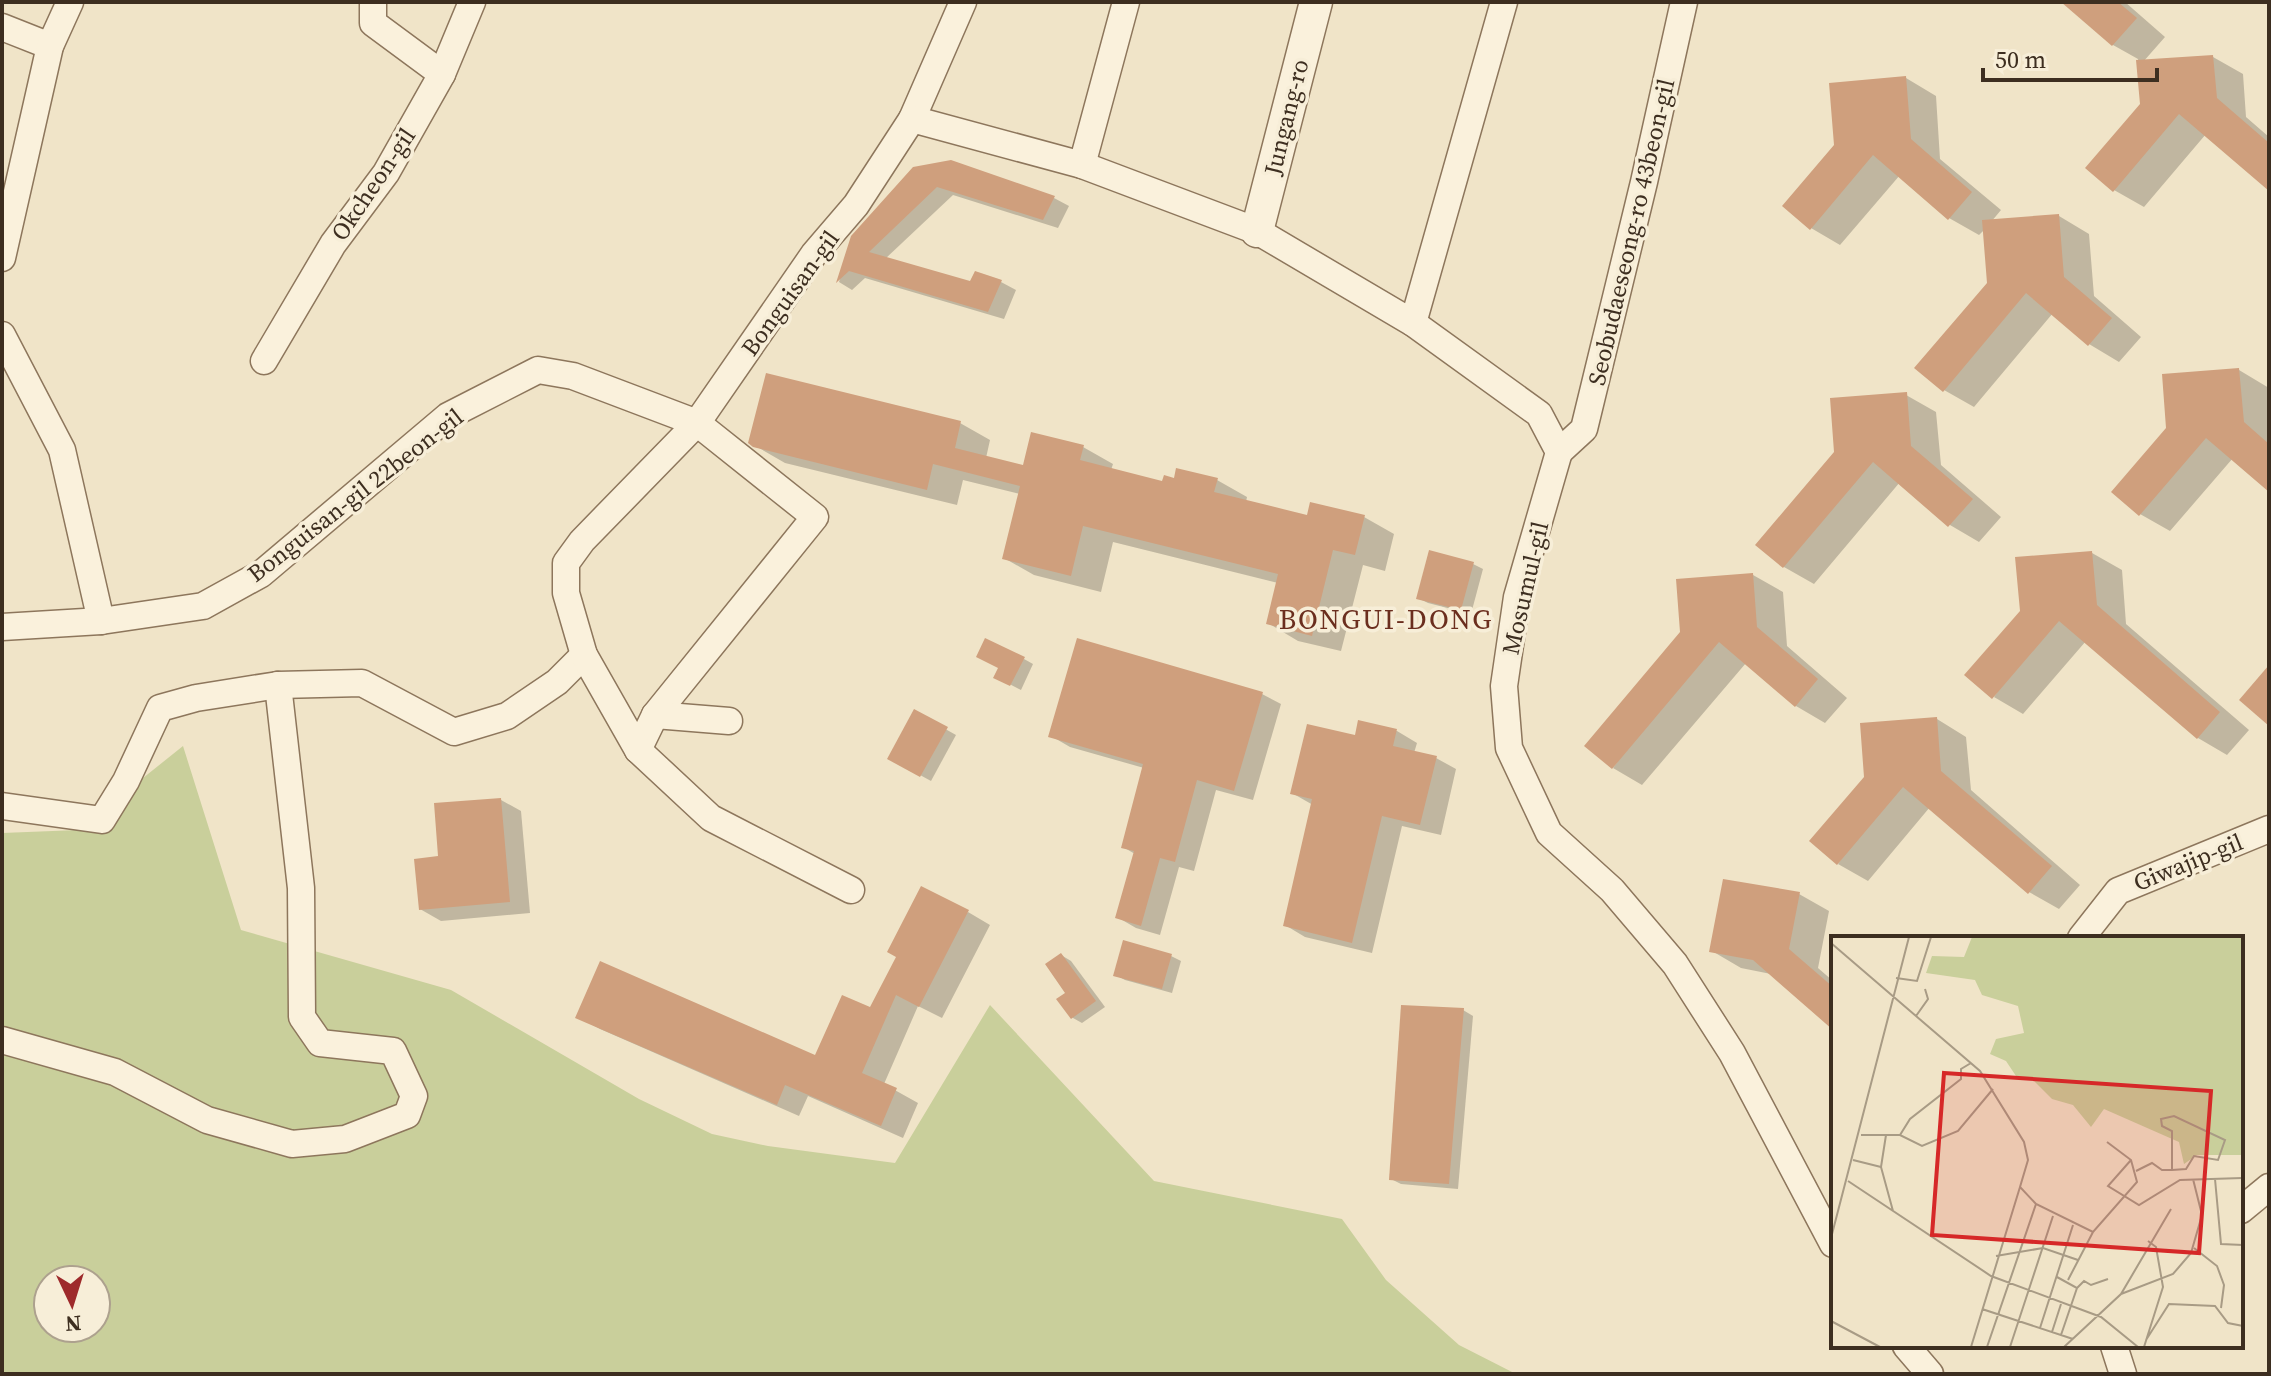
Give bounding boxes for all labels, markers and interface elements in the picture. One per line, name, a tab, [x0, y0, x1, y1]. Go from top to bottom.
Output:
scale bar	[1983, 32, 2157, 82]
text: 50 m	[1995, 43, 2046, 76]
street label: Jungang-ro	[1255, 56, 1316, 179]
street label: Seobudaeseong-ro 43beon-gil	[1580, 75, 1682, 389]
street label: Okcheon-gil	[323, 121, 423, 247]
street label: Bonguisan-gil	[733, 224, 847, 362]
street label: Bonguisan-gil 22beon-gil	[240, 400, 470, 590]
street label: Mosumul-gil	[1494, 518, 1556, 658]
district label: BONGUI-DONG	[1279, 600, 1493, 638]
street label: Giwajip-gil	[2128, 825, 2248, 899]
inset map	[1831, 936, 2243, 1348]
north arrow	[32, 1264, 112, 1344]
text: N	[64, 1308, 82, 1339]

